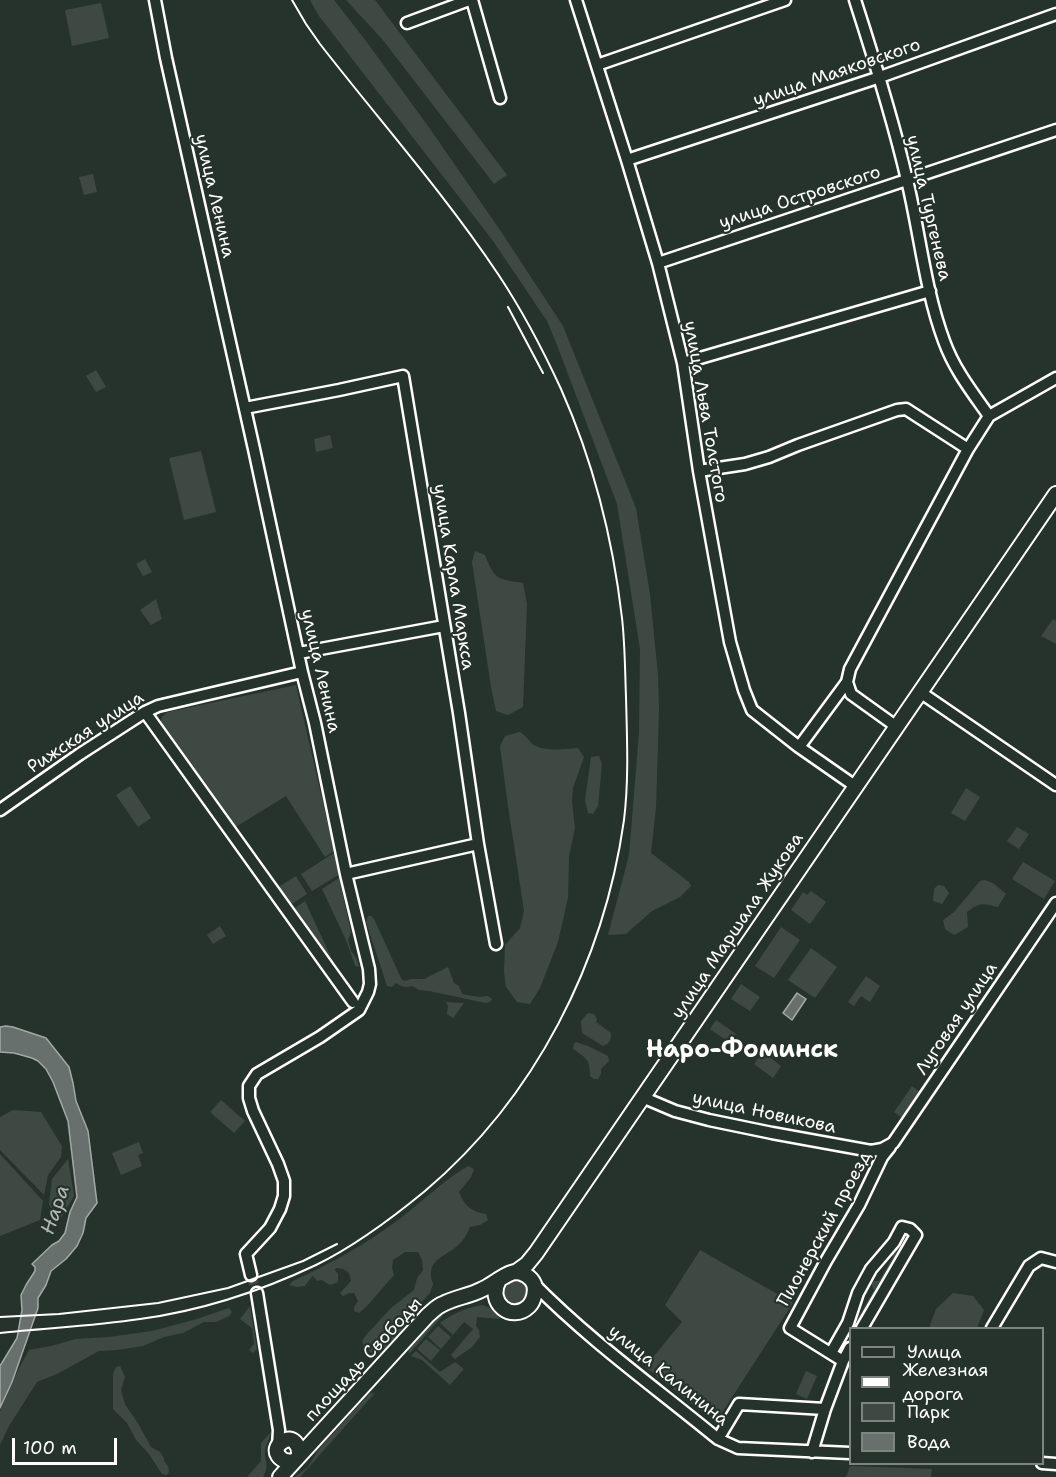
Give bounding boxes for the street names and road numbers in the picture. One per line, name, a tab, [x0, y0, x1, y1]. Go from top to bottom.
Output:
street label: улица Маяковского	[751, 34, 923, 112]
street label: улица Ленина	[189, 132, 239, 260]
street label: улица Тургенева	[901, 133, 955, 283]
street label: улица Островского	[716, 162, 884, 234]
street label: улица Льва Толстого	[678, 319, 732, 505]
street label: улица Карла Маркса	[428, 482, 478, 672]
street label: улица Ленина	[295, 607, 345, 735]
street label: Рижская улица	[24, 687, 148, 779]
street label: улица Маршала Жукова	[668, 829, 808, 1023]
street label: Луговая улица	[911, 959, 1003, 1079]
street label: улица Новикова	[690, 1087, 838, 1139]
street label: Пионерский проезд	[773, 1148, 877, 1310]
street label: площадь Свободы	[301, 1293, 427, 1427]
street label: улица Калинина	[603, 1321, 733, 1431]

